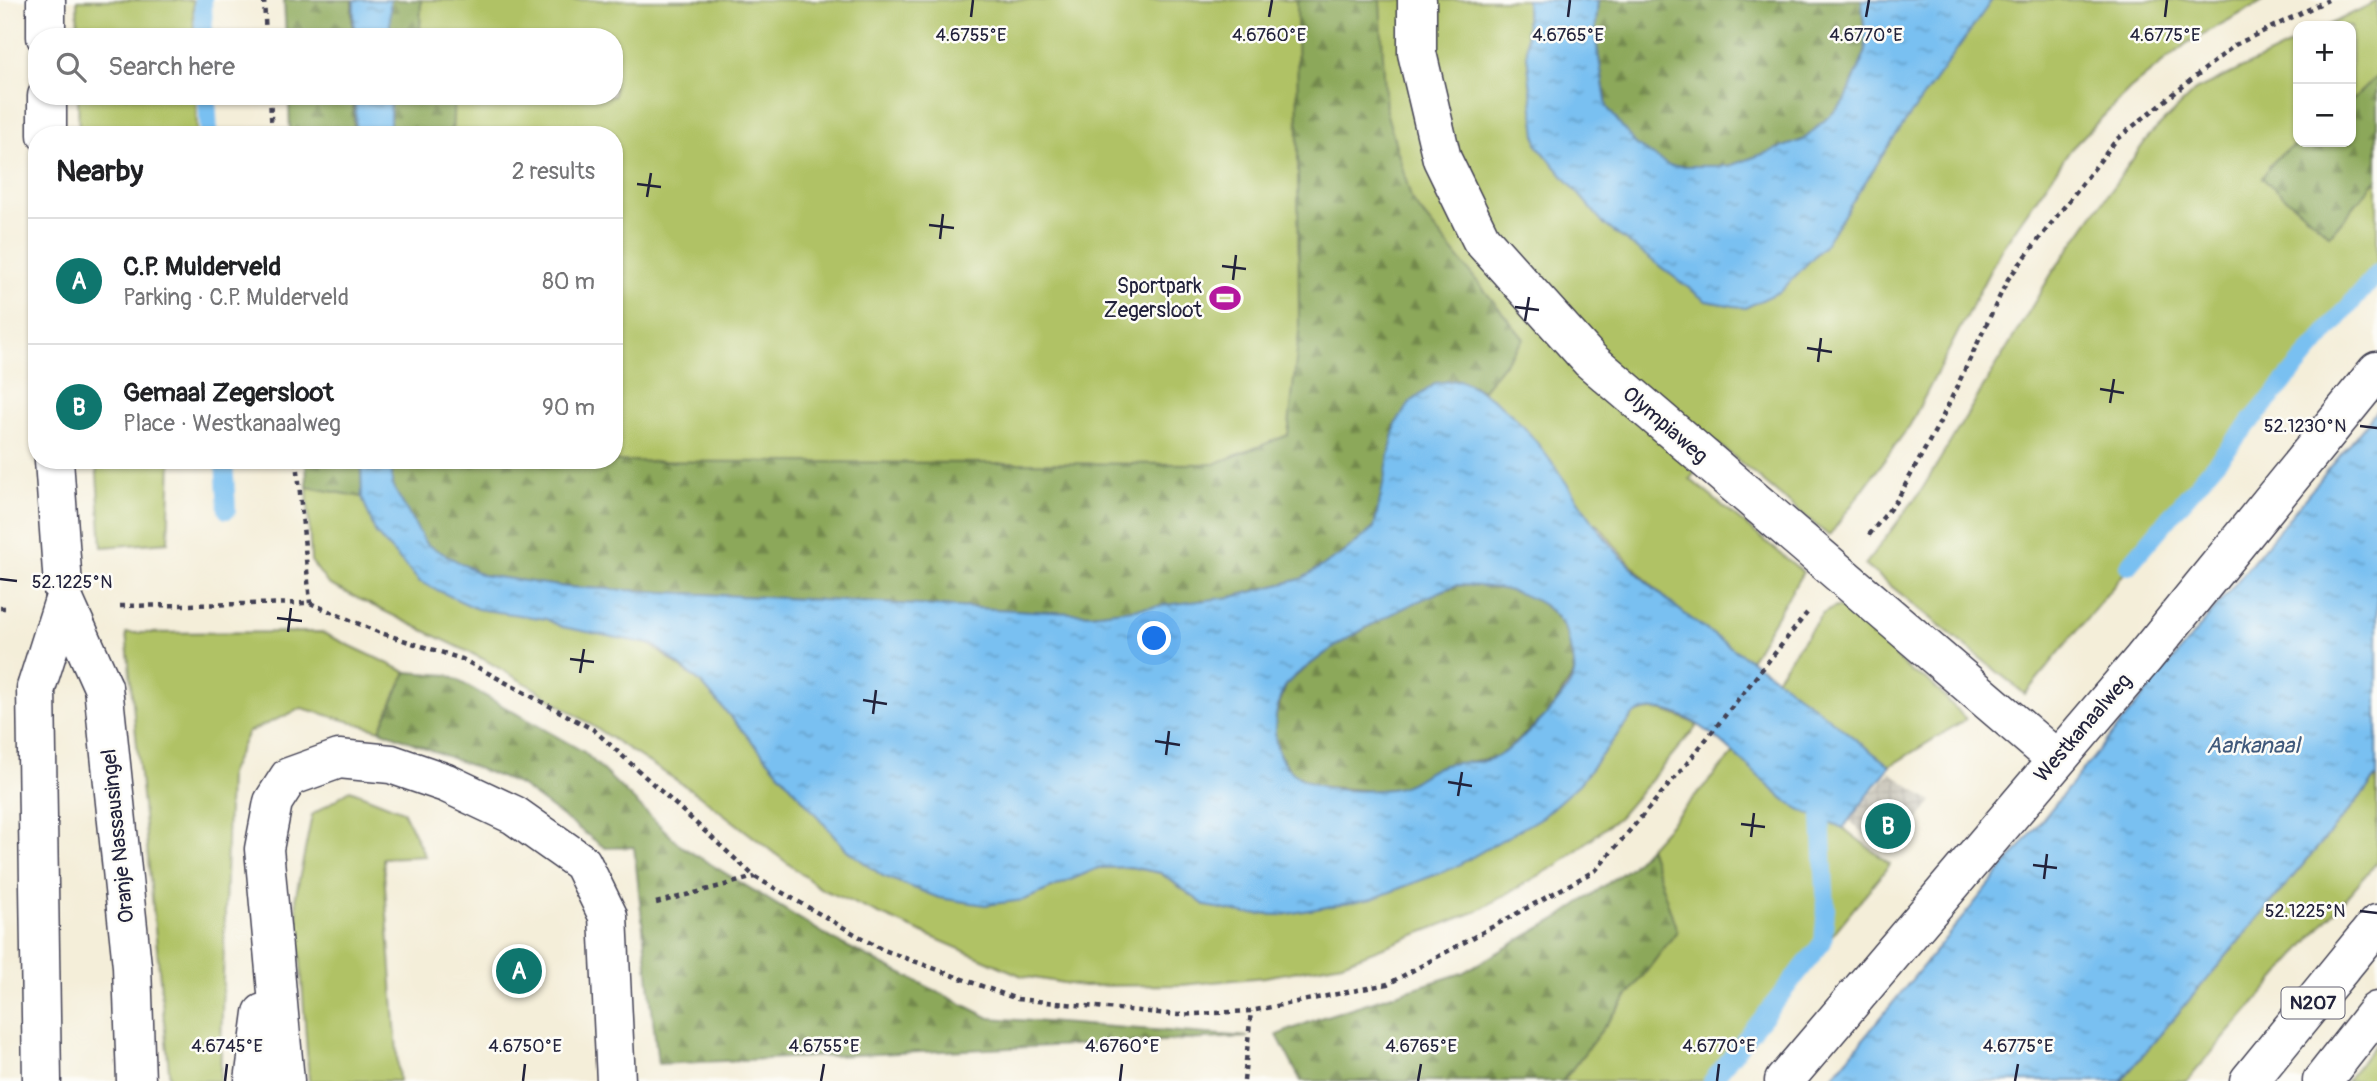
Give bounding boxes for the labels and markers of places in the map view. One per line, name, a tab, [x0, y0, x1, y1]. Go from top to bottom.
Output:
place label: Sportpark Zegersloot	[1104, 273, 1203, 324]
sports icon: Sportpark Zegersloot	[1208, 281, 1242, 315]
pin: B	[1865, 800, 1911, 852]
pin: A	[496, 945, 542, 997]

